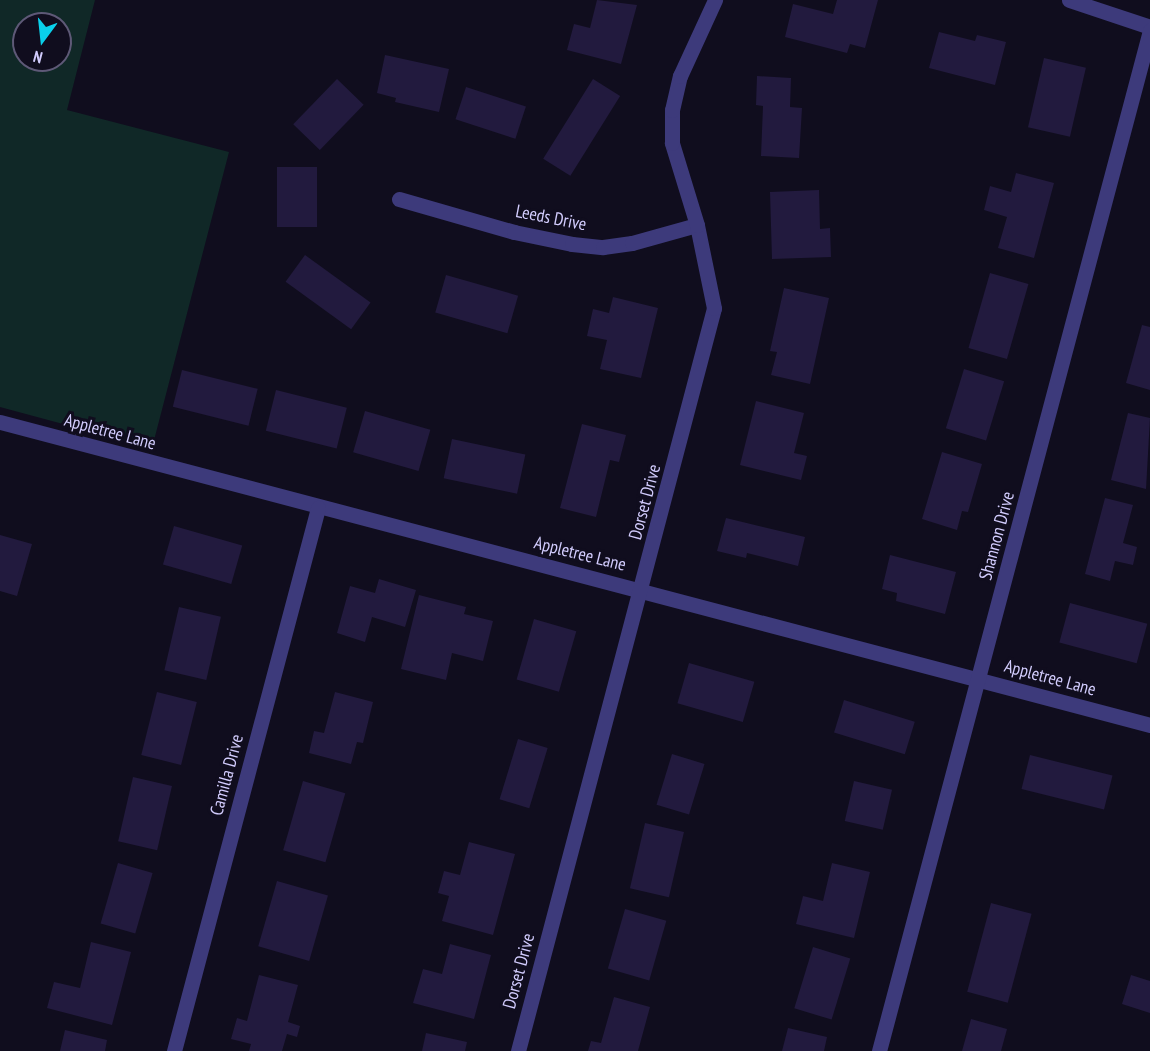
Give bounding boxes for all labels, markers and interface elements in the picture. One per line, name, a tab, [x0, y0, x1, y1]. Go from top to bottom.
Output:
north arrow	[12, 12, 72, 72]
text: N	[31, 47, 45, 68]
street label: Leeds Drive	[514, 201, 588, 235]
street label: Appletree Lane	[62, 409, 158, 455]
street label: Dorset Drive	[625, 462, 665, 542]
street label: Shannon Drive	[975, 489, 1019, 583]
street label: Appletree Lane	[532, 532, 628, 576]
street label: Appletree Lane	[1002, 655, 1098, 701]
street label: Camilla Drive	[206, 732, 248, 818]
street label: Dorset Drive	[499, 931, 539, 1011]

